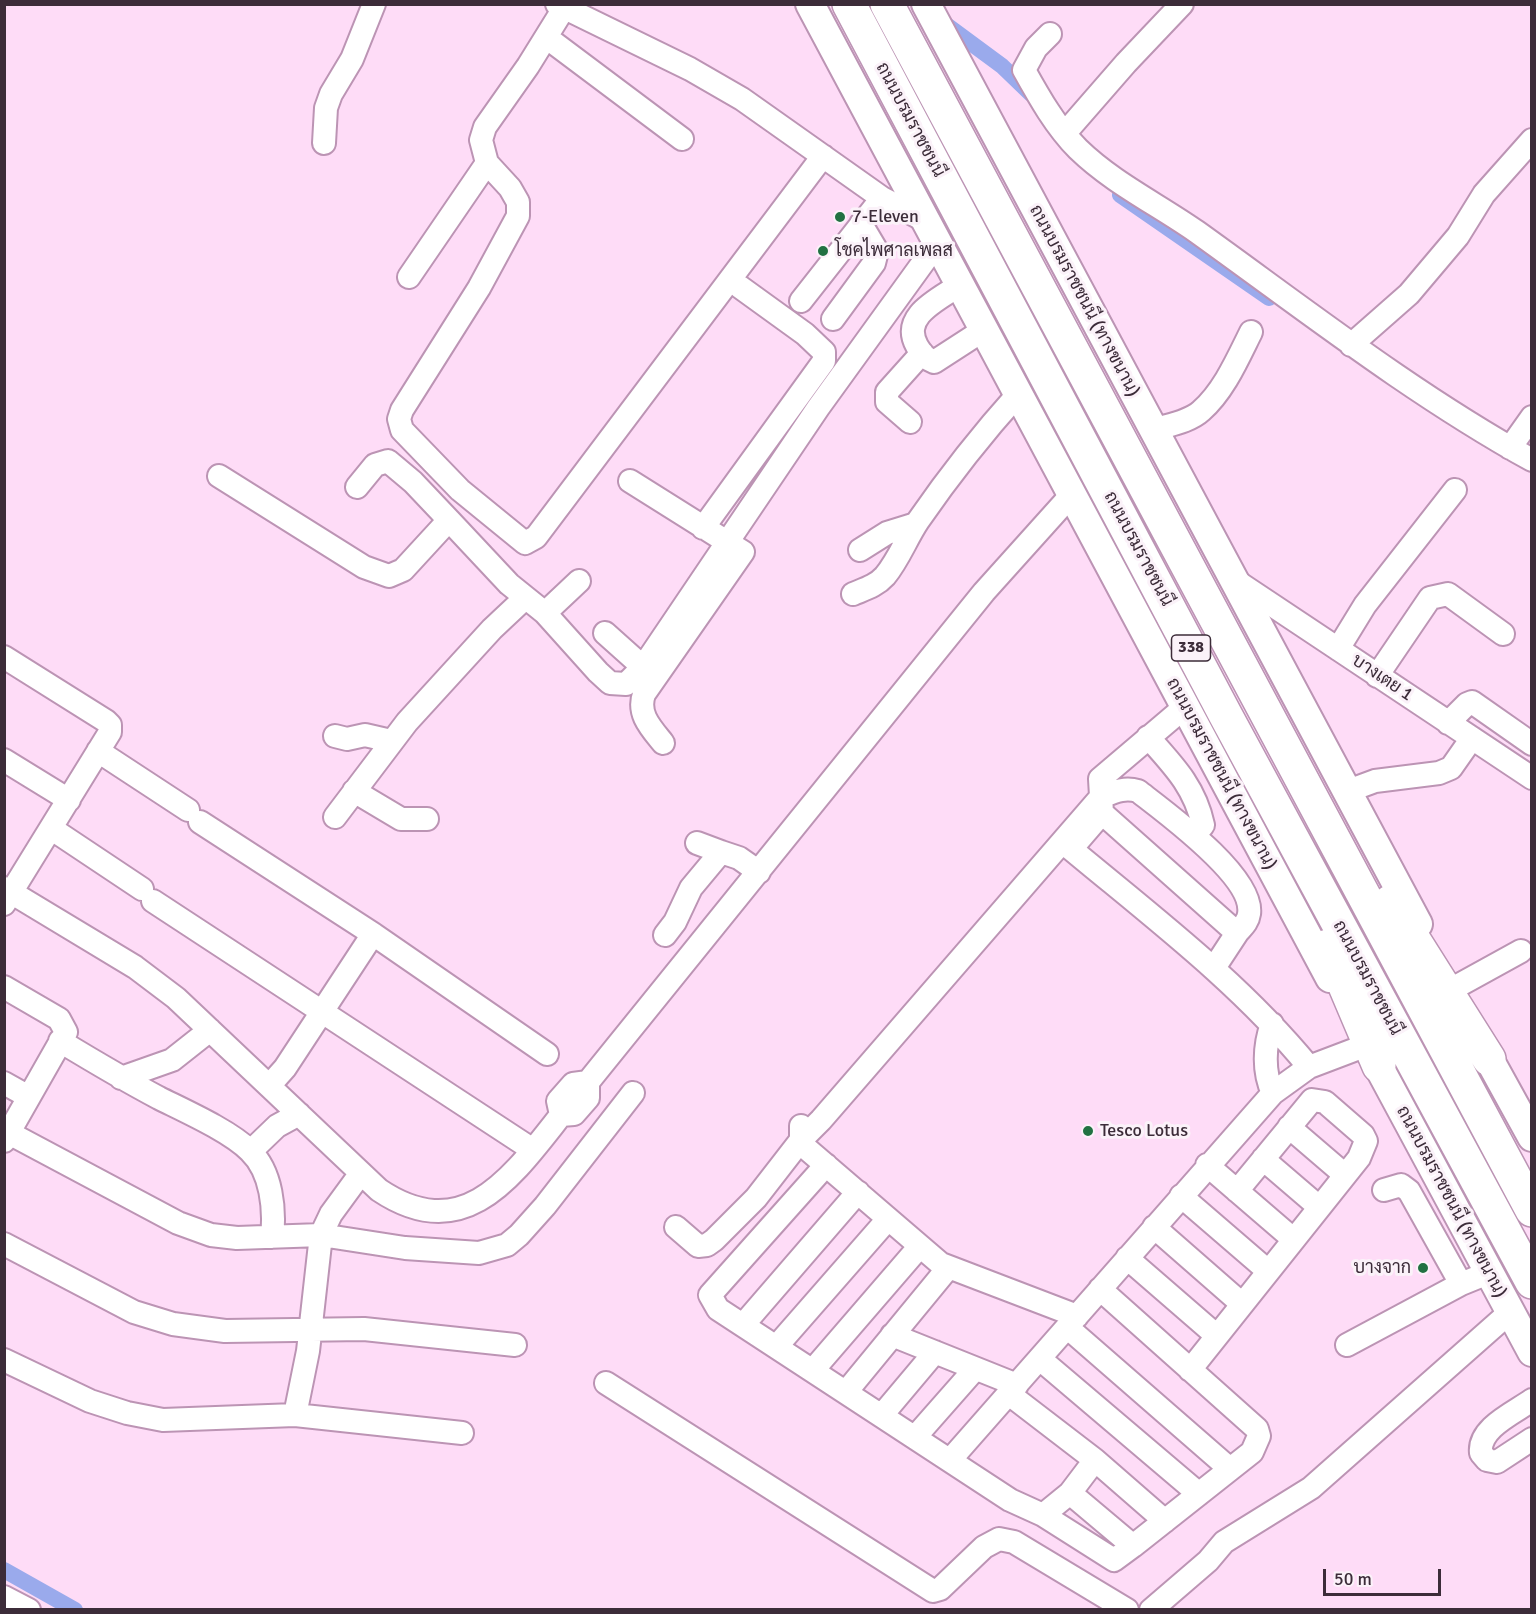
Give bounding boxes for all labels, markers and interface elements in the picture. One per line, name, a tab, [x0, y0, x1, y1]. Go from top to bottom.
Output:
street label: ถนนบรมราชชนนี	[871, 59, 949, 181]
street label: ถนนบรมราชชนนี (ทางขนาน)	[1024, 201, 1144, 401]
place label: 7-Eleven	[852, 206, 919, 228]
marker: 7-Eleven	[833, 210, 847, 224]
place label: โชคไพศาลเพลส	[835, 240, 953, 262]
marker: โชคไพศาลเพลส	[816, 244, 830, 258]
street label: ถนนบรมราชชนนี	[1099, 488, 1177, 610]
road number: 338	[1172, 635, 1210, 661]
street label: บางเตย 1	[1347, 650, 1417, 706]
street label: ถนนบรมราชชนนี (ทางขนาน)	[1161, 674, 1281, 874]
street label: ถนนบรมราชชนนี	[1328, 917, 1406, 1039]
street label: ถนนบรมราชชนนี (ทางขนาน)	[1391, 1102, 1511, 1302]
place label: Tesco Lotus	[1100, 1120, 1188, 1142]
marker: Tesco Lotus	[1081, 1124, 1095, 1138]
place label: บางจาก	[1353, 1257, 1411, 1279]
marker: บางจาก	[1416, 1261, 1430, 1275]
scale bar	[1326, 1557, 1444, 1595]
text: 50 m	[1334, 1568, 1372, 1590]

